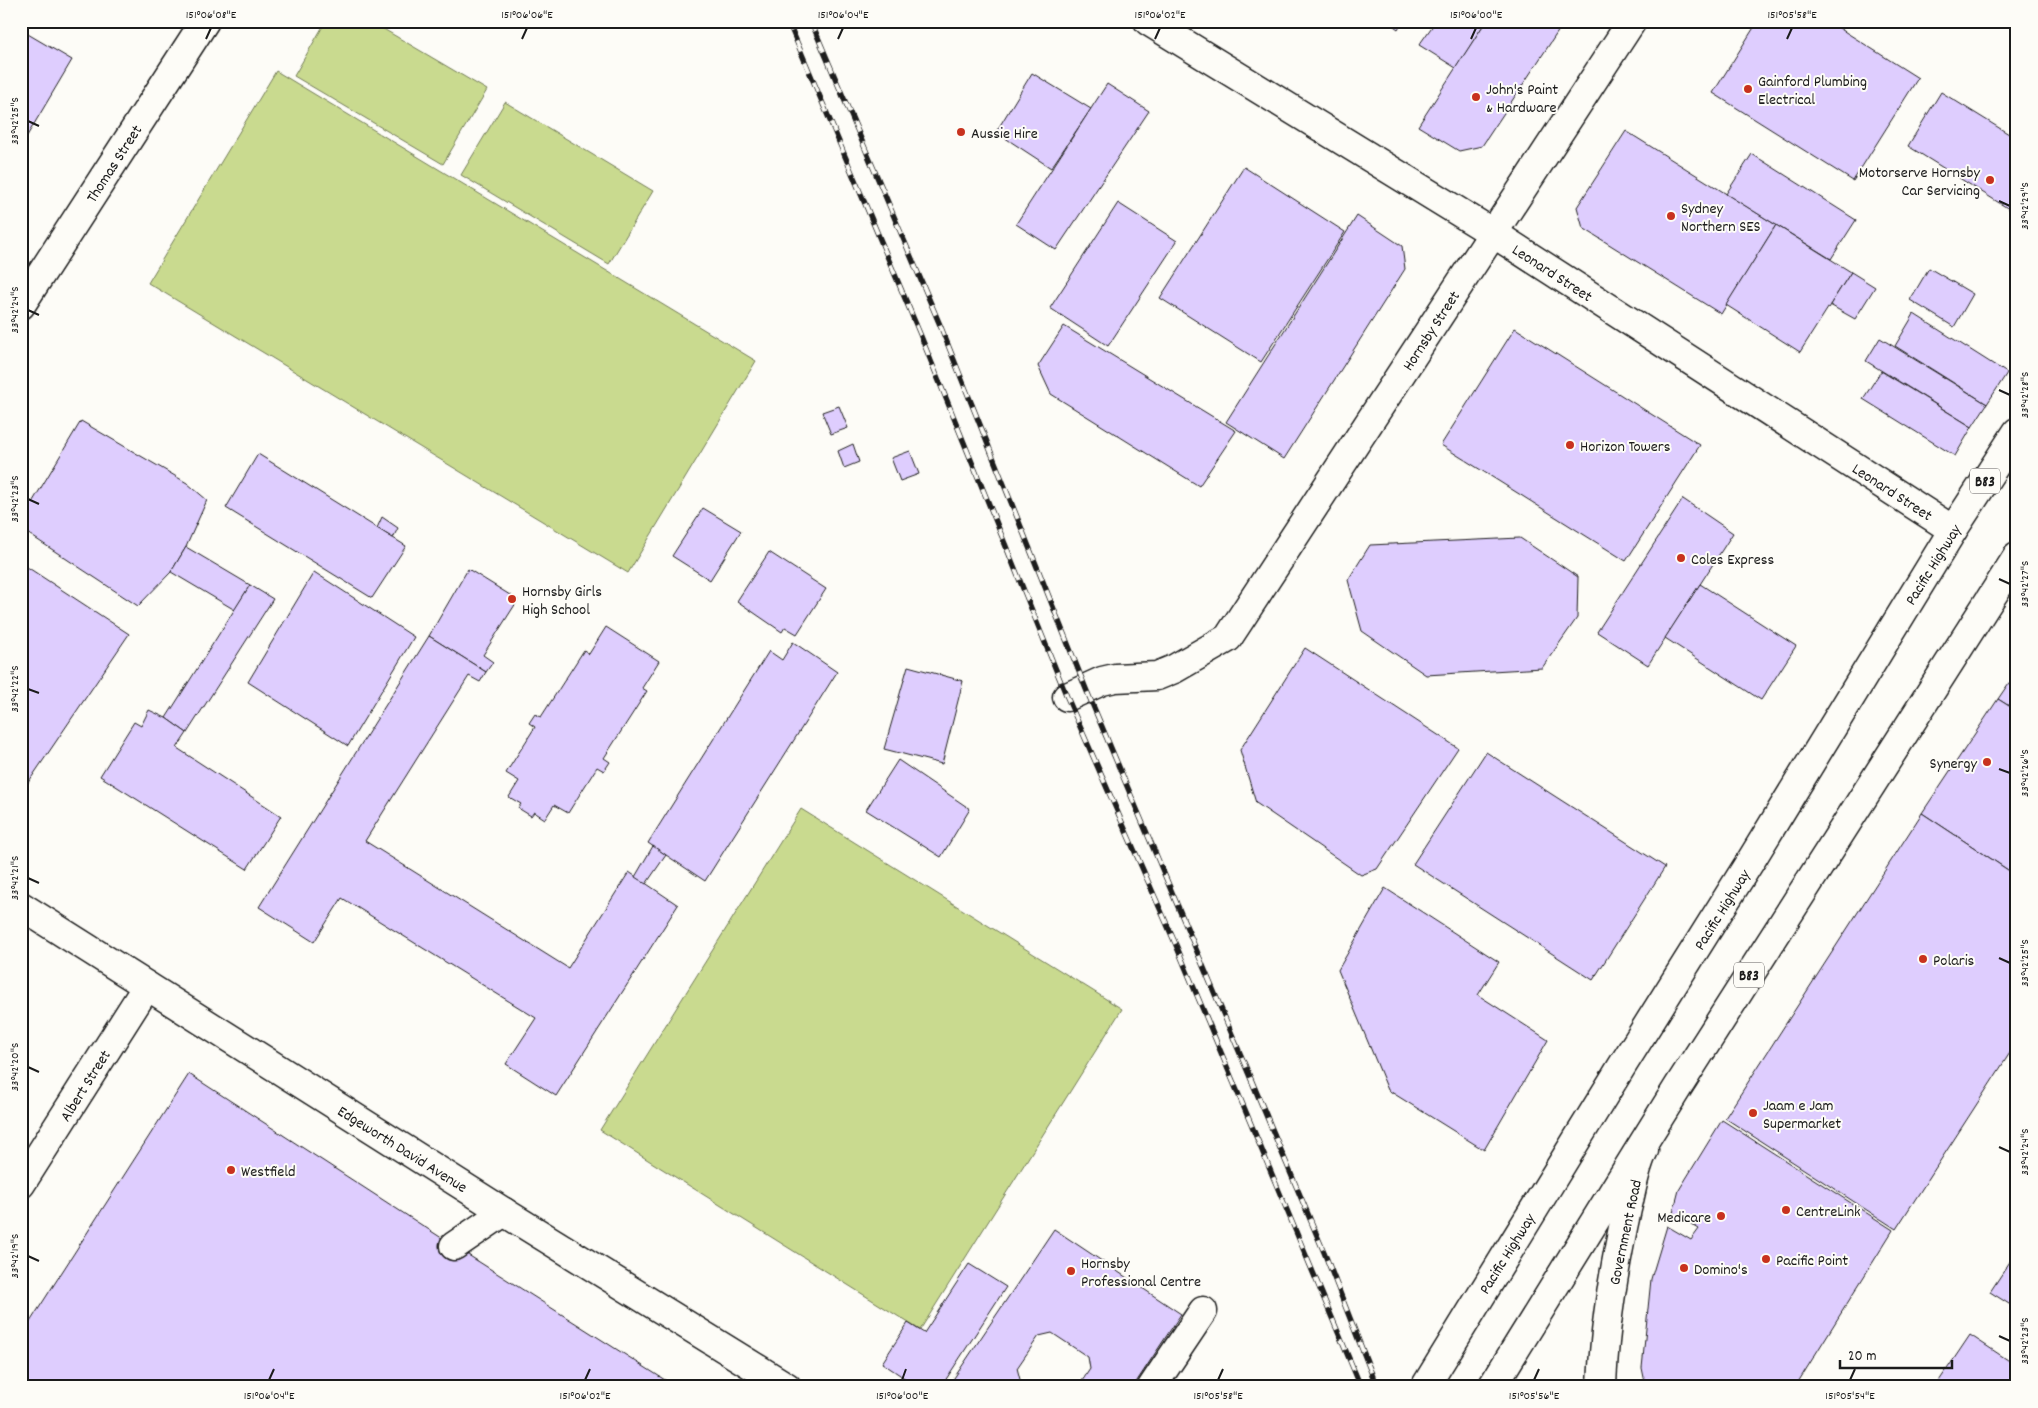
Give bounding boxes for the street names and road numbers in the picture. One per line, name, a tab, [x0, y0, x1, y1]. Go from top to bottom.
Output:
street label: Thomas Street	[81, 121, 149, 208]
street label: Leonard Street	[1507, 240, 1596, 309]
street label: Hornsby Street	[1398, 287, 1467, 376]
street label: Leonard Street	[1847, 459, 1936, 528]
road number: B83	[1970, 468, 2000, 494]
street label: Pacific Highway	[1900, 520, 1968, 610]
street label: Pacific Highway	[1689, 865, 1757, 955]
road number: B83	[1734, 962, 1764, 988]
street label: Albert Street	[55, 1046, 117, 1127]
street label: Edgeworth David Avenue	[332, 1101, 471, 1199]
street label: Government Road	[1604, 1178, 1649, 1287]
street label: Pacific Highway	[1474, 1209, 1542, 1299]

